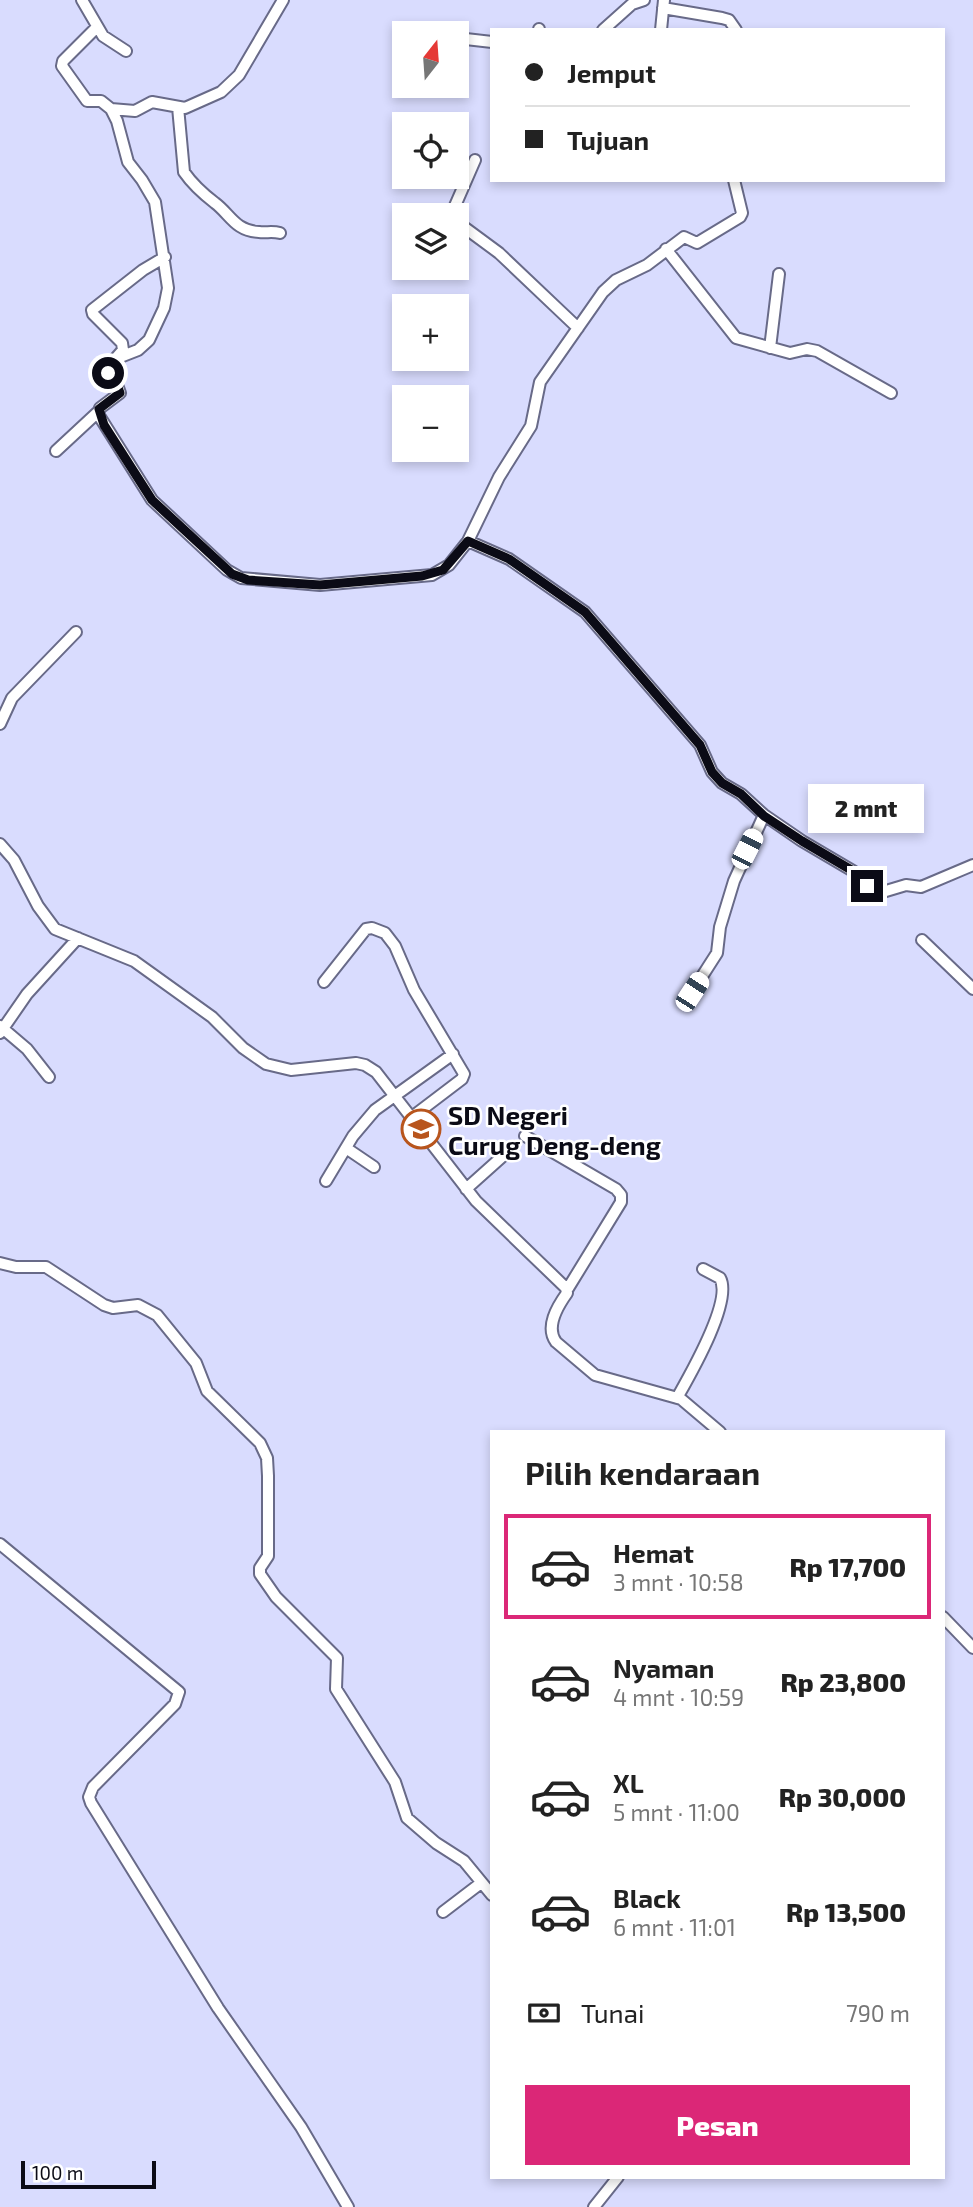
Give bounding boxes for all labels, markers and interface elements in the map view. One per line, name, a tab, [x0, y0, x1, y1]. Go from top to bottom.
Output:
north arrow	[392, 21, 469, 98]
map controls	[392, 21, 469, 462]
text: Jemput	[567, 57, 656, 88]
button: locate	[392, 112, 469, 189]
text: Tujuan	[567, 124, 649, 155]
button: layers	[392, 203, 469, 280]
button: +	[392, 294, 469, 371]
route start	[92, 357, 124, 389]
button: −	[392, 385, 469, 462]
callout: 2 mnt	[809, 784, 925, 834]
text: 2 mnt	[835, 794, 897, 822]
car	[729, 826, 766, 872]
route end	[851, 870, 883, 902]
car	[672, 969, 713, 1015]
place label: SD Negeri Curug Deng-deng	[448, 1099, 661, 1160]
school or university icon: SD Negeri Curug Deng-deng	[400, 1108, 442, 1150]
text: Pilih kendaraan	[525, 1453, 760, 1491]
icon: car	[529, 1535, 592, 1598]
text: Hemat	[613, 1537, 694, 1568]
text: Rp 17,700	[789, 1551, 906, 1582]
text: 3 mnt · 10:58	[613, 1568, 744, 1596]
icon: car	[529, 1650, 592, 1713]
text: Nyaman	[613, 1652, 714, 1683]
text: Rp 23,800	[781, 1666, 906, 1697]
text: 4 mnt · 10:59	[613, 1683, 744, 1711]
icon: car	[529, 1765, 592, 1828]
text: XL	[613, 1767, 644, 1798]
text: Rp 30,000	[779, 1781, 906, 1812]
text: 5 mnt · 11:00	[613, 1798, 740, 1826]
icon: car	[529, 1880, 592, 1943]
text: Black	[613, 1882, 681, 1913]
text: Rp 13,500	[786, 1896, 906, 1927]
text: 6 mnt · 11:01	[613, 1913, 736, 1941]
icon: cash	[525, 1994, 563, 2032]
text: Tunai	[581, 1997, 644, 2028]
text: 790 m	[846, 1999, 910, 2027]
button: Pesan	[525, 2085, 910, 2165]
scale bar	[21, 2158, 156, 2190]
text: 100 m	[32, 2161, 83, 2184]

